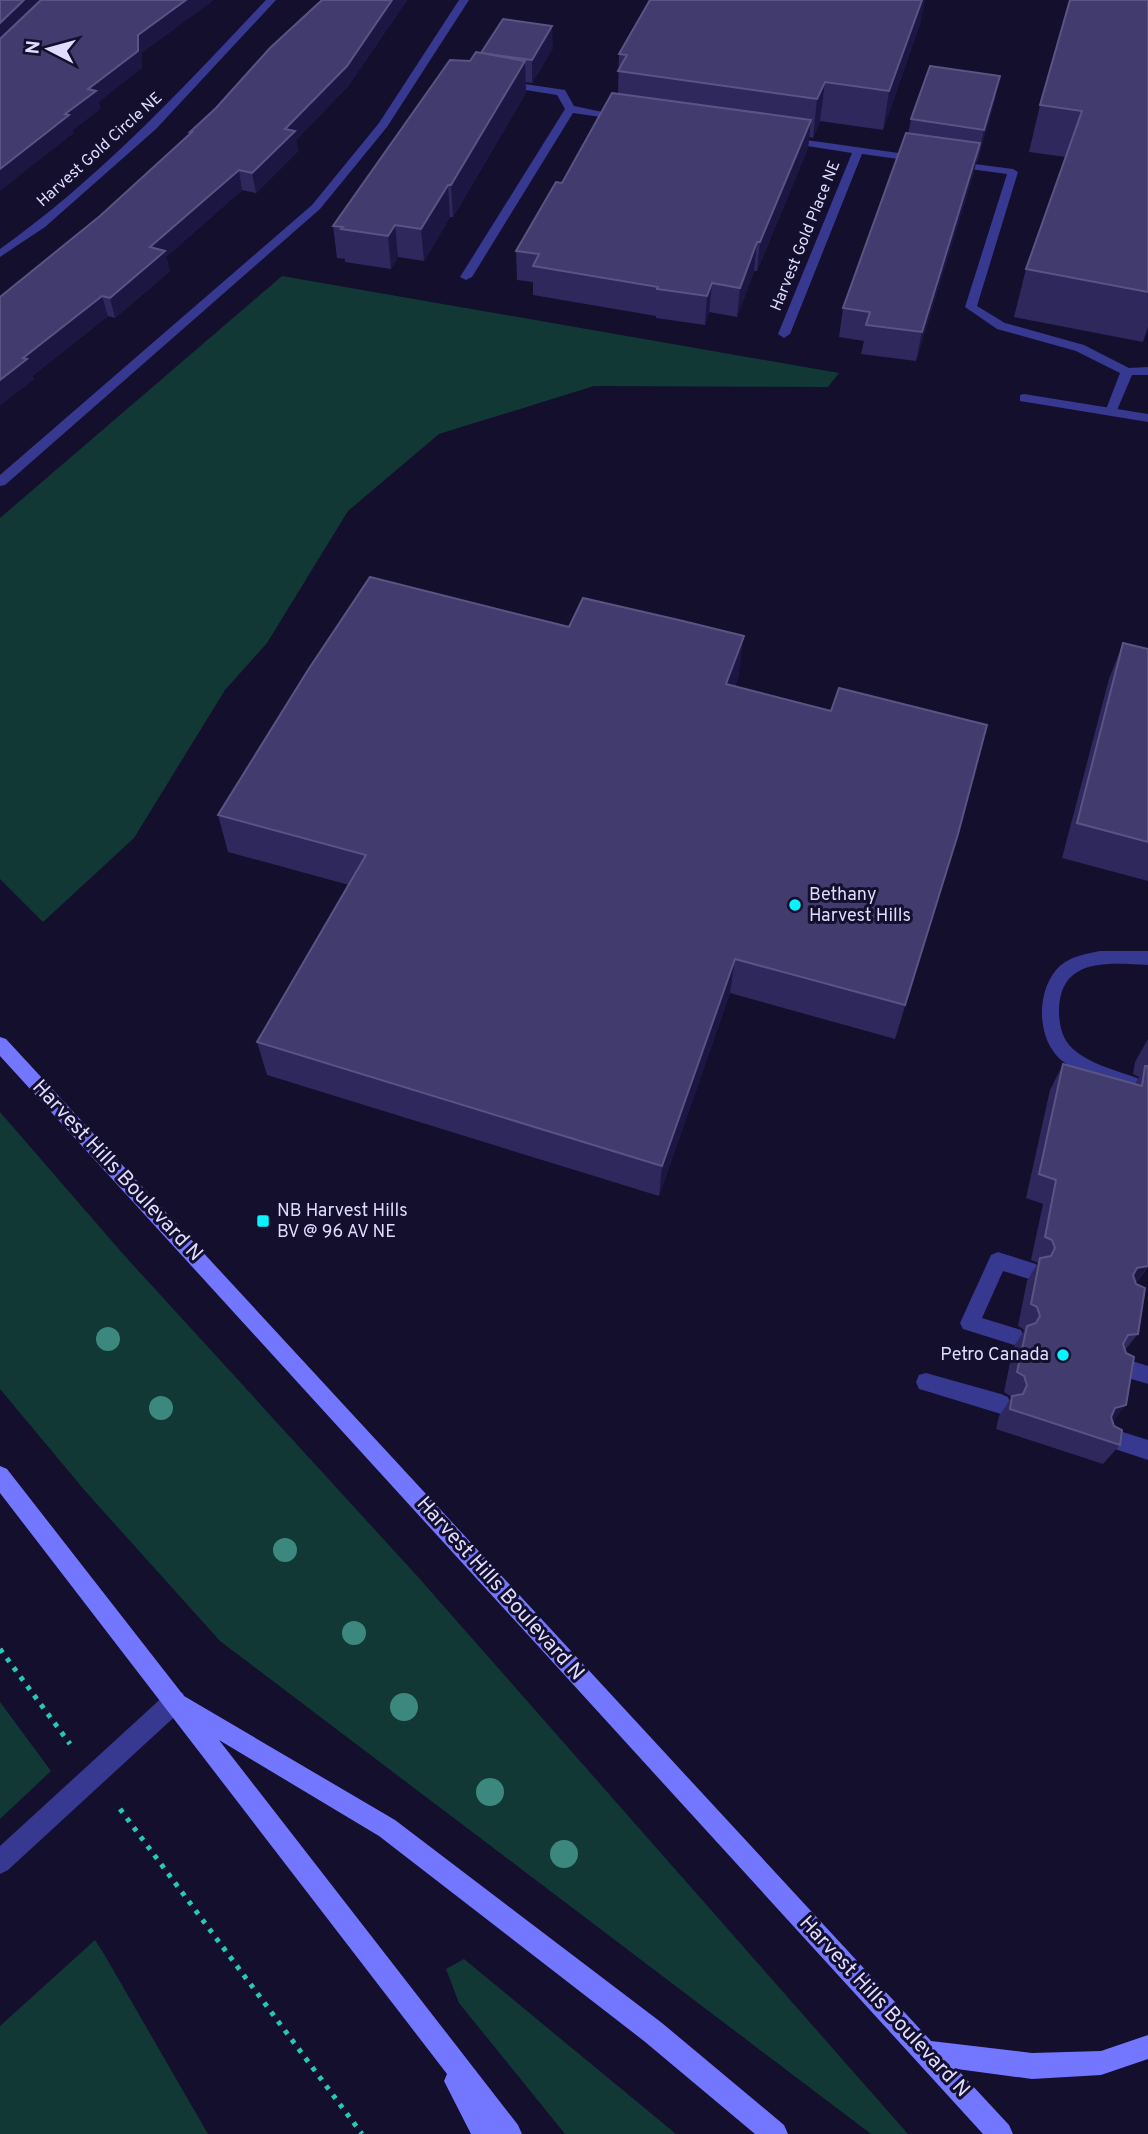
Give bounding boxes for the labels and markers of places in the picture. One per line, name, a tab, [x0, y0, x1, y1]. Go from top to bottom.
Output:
place label: Bethany Harvest Hills	[809, 884, 911, 928]
marker: Bethany Harvest Hills	[787, 897, 803, 913]
place label: NB Harvest Hills BV @ 96 AV NE	[277, 1200, 408, 1244]
marker: NB Harvest Hills BV @ 96 AV NE	[255, 1213, 271, 1229]
place label: Petro Canada	[940, 1344, 1049, 1367]
marker: Petro Canada	[1055, 1347, 1071, 1363]

